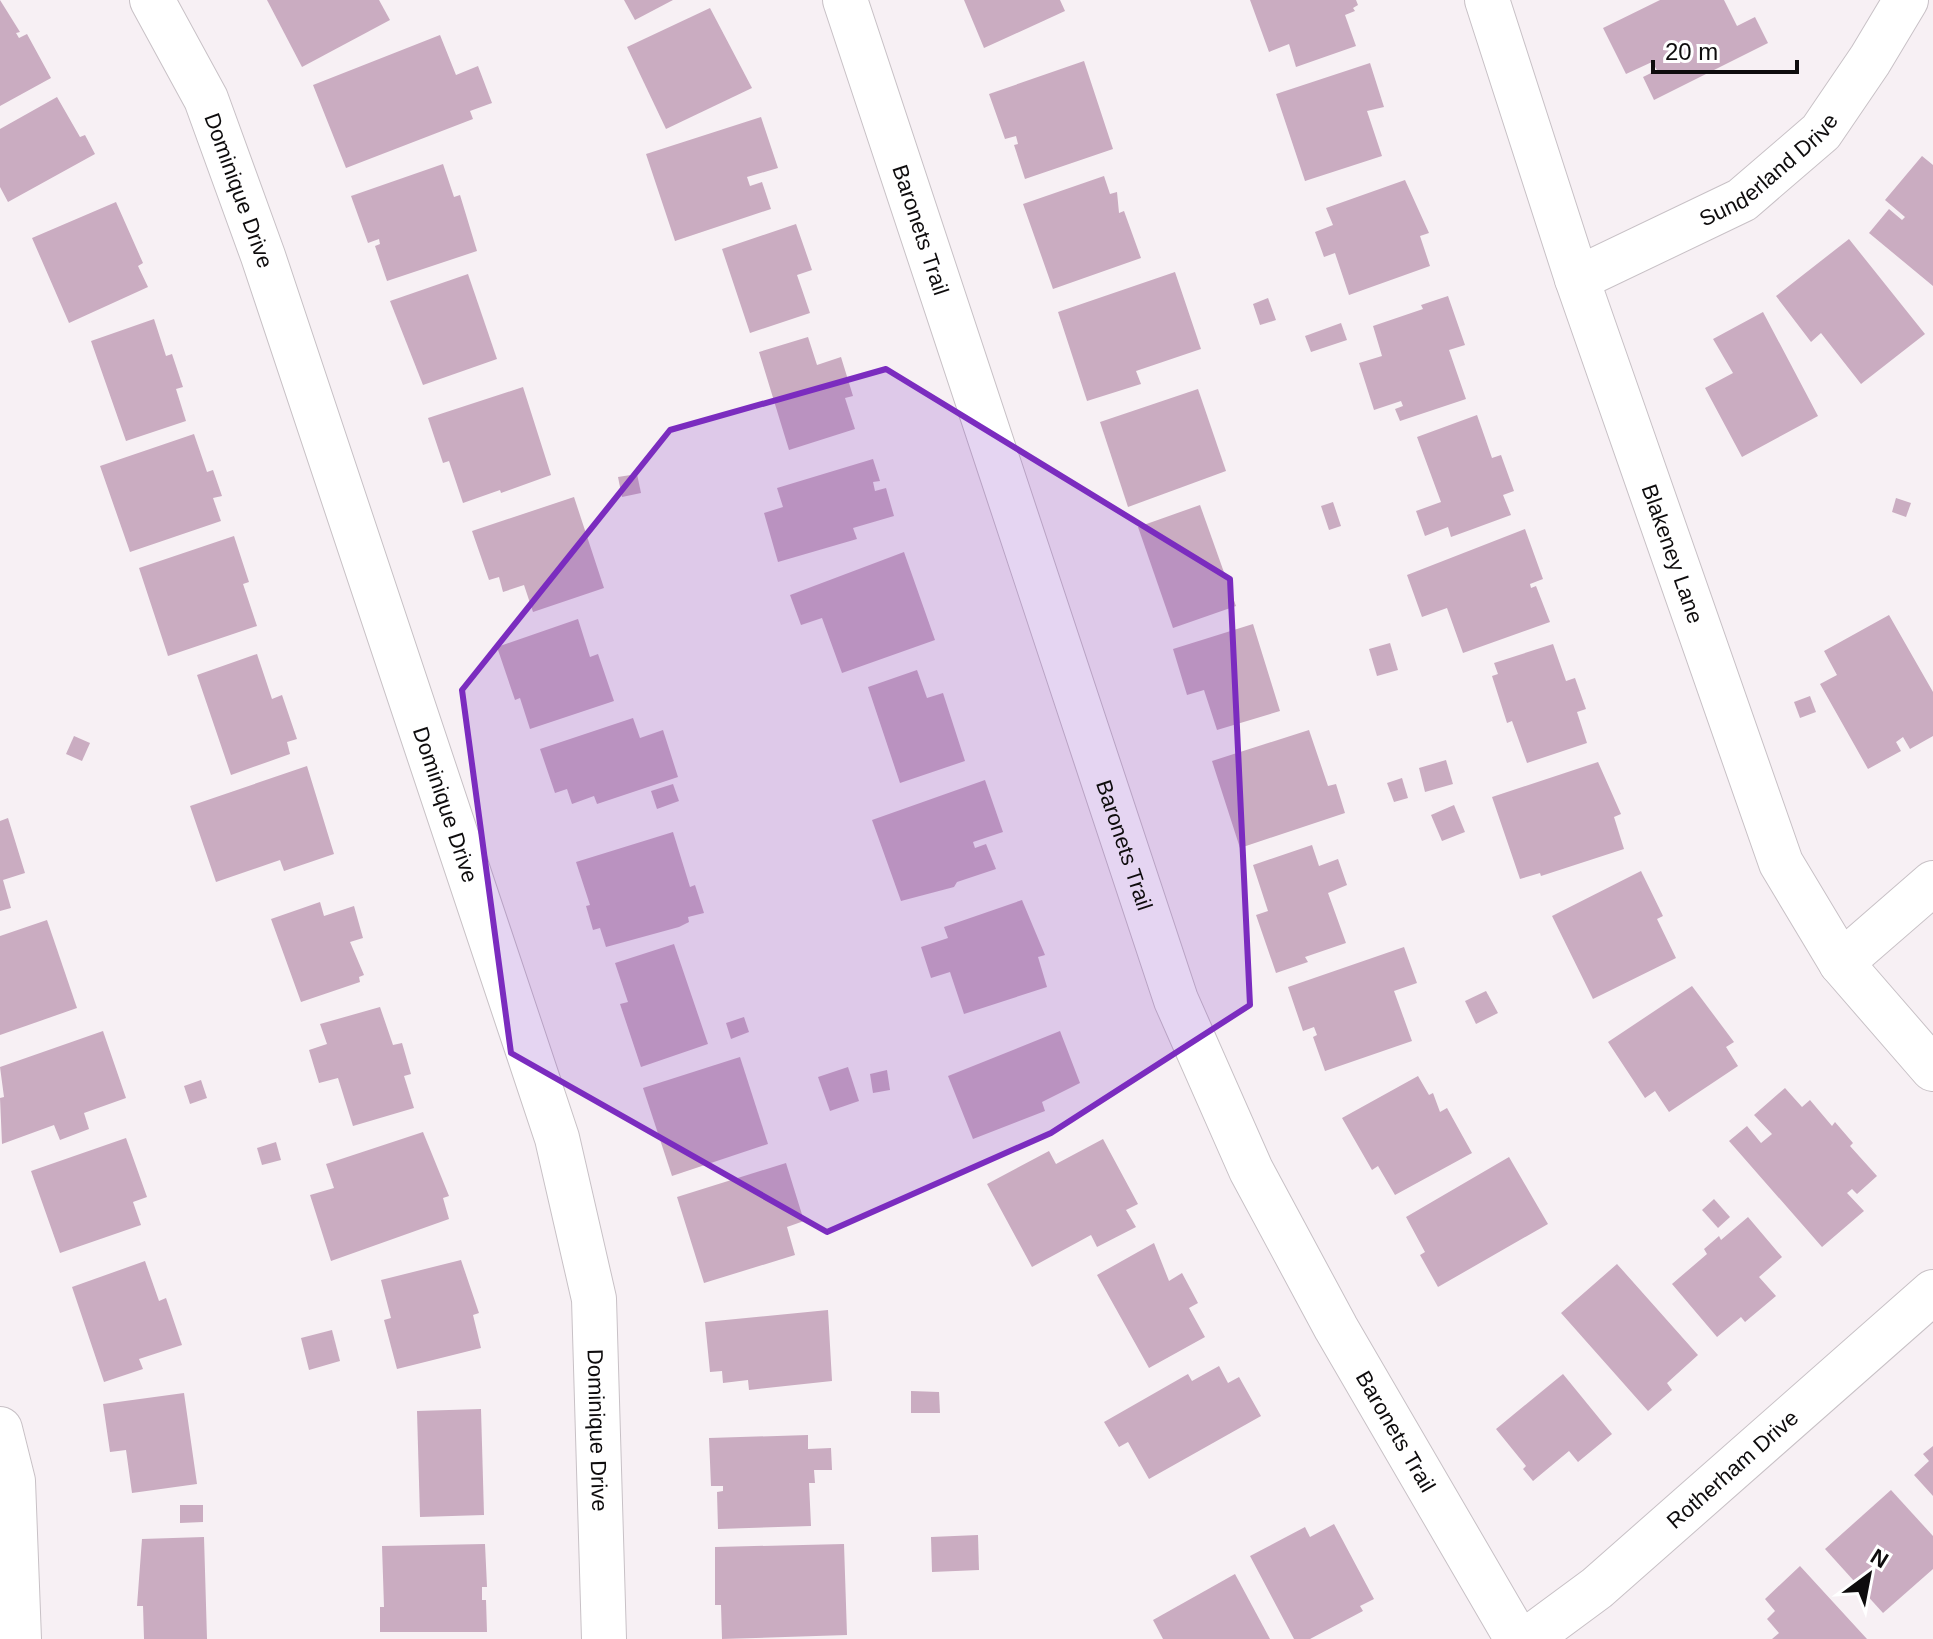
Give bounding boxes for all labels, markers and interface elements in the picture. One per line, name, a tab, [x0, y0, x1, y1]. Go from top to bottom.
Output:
scale bar	[1653, 24, 1797, 74]
text: 20 m	[1665, 38, 1718, 65]
street label: Sunderland Drive	[1695, 109, 1843, 231]
street label: Dominique Drive	[200, 110, 279, 271]
street label: Baronets Trail	[888, 161, 954, 298]
street label: Blakeney Lane	[1637, 481, 1709, 626]
street label: Dominique Drive	[408, 723, 483, 886]
street label: Baronets Trail	[1091, 777, 1158, 913]
street label: Dominique Drive	[583, 1349, 613, 1512]
street label: Baronets Trail	[1351, 1366, 1441, 1496]
street label: Rotherham Drive	[1662, 1405, 1803, 1533]
north arrow	[1829, 1535, 1909, 1615]
text: N	[1866, 1544, 1893, 1573]

